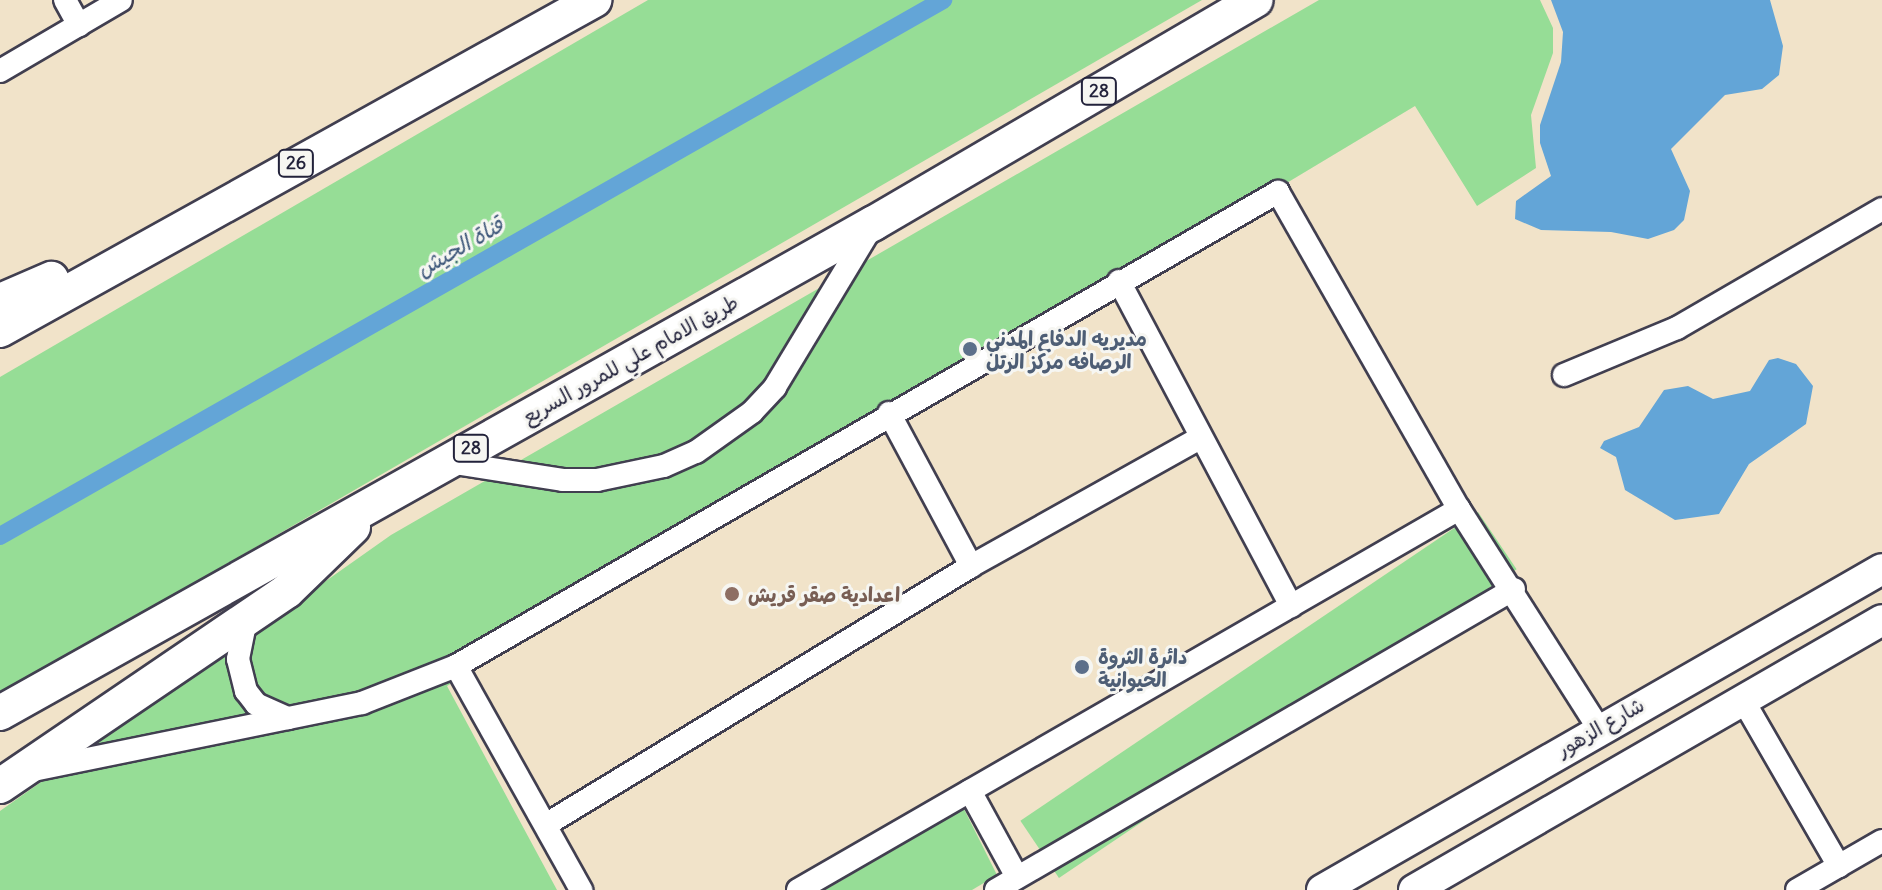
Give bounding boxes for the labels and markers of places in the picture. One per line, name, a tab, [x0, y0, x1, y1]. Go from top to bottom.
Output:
place label: مديريه الدفاع المدني الرصافه مركز الرتل	[986, 326, 1147, 373]
marker: مديريه الدفاع المدني الرصافه مركز الرتل	[961, 340, 979, 358]
place label: اعدادية صقر قريش	[748, 582, 900, 606]
marker: اعدادية صقر قريش	[723, 585, 741, 603]
place label: دائرة الثروة الحيوانية	[1098, 644, 1187, 691]
marker: دائرة الثروة الحيوانية	[1073, 658, 1091, 676]

